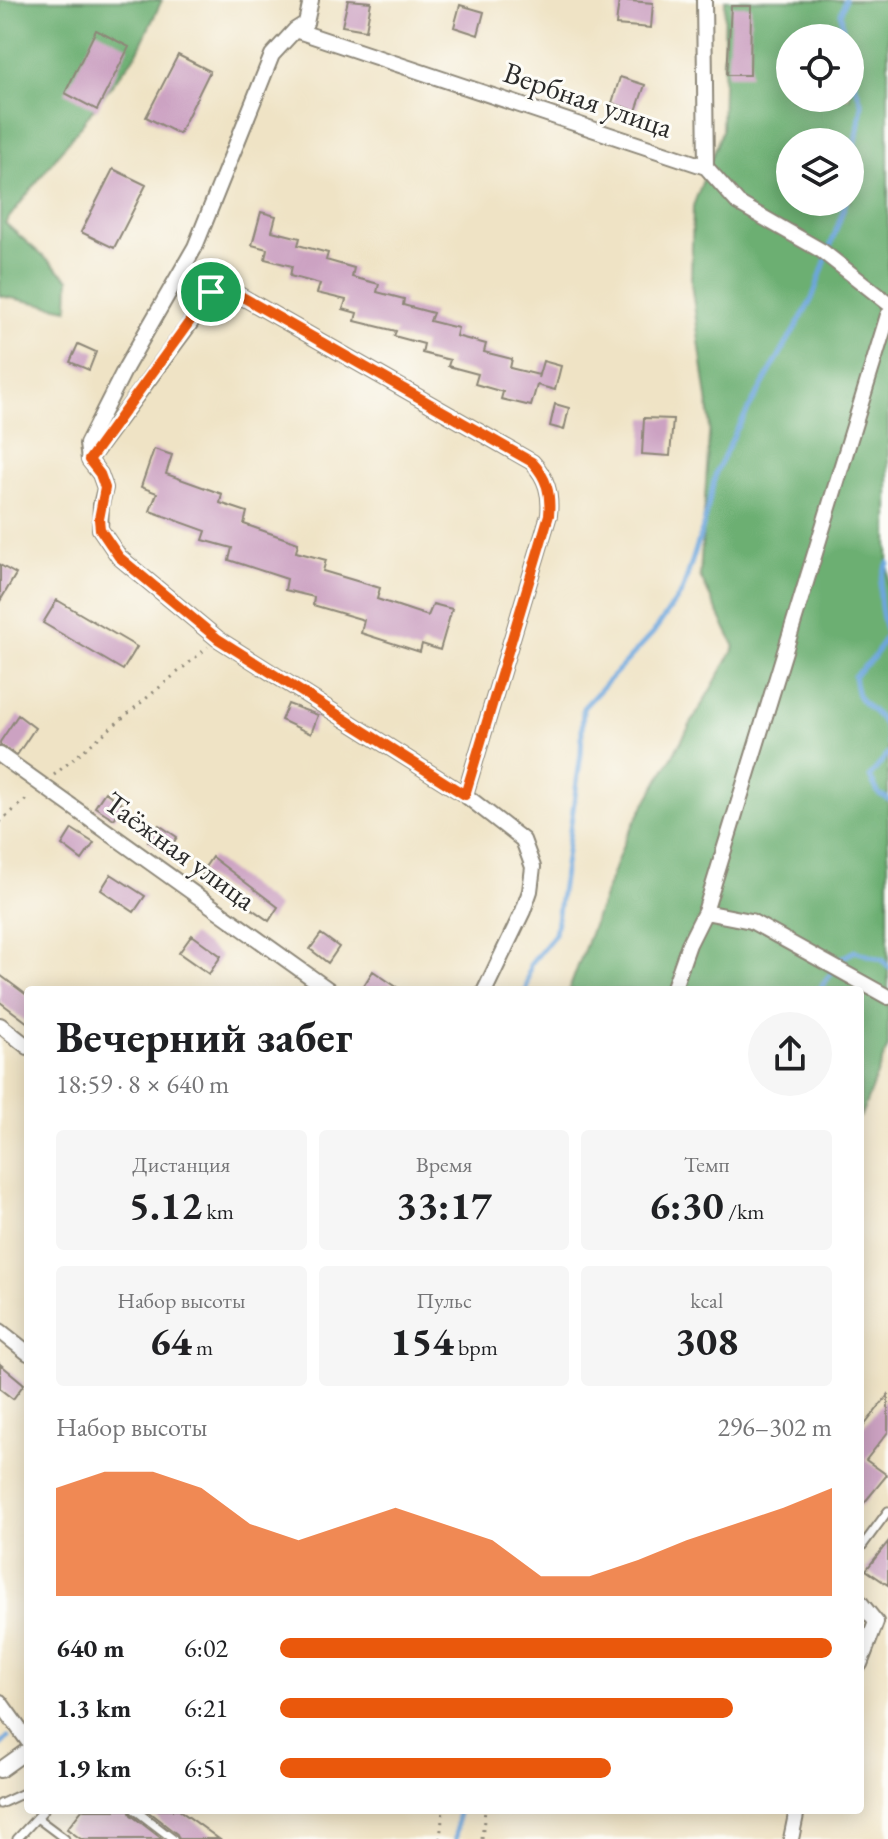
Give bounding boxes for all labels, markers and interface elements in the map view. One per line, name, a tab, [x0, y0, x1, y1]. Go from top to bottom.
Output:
map controls	[776, 24, 864, 216]
button: locate	[776, 24, 864, 112]
street label: Вербная улица	[499, 52, 678, 147]
button: layers	[776, 128, 864, 216]
pin	[177, 258, 245, 326]
icon: arrive	[189, 270, 233, 314]
street label: Таёжная улица	[97, 782, 264, 919]
text: Вечерний забег	[56, 1008, 352, 1065]
button: share	[748, 1012, 832, 1096]
text: 18:59 · 8 × 640 m	[56, 1067, 229, 1101]
text: Дистанция	[132, 1150, 230, 1179]
text: Время	[416, 1150, 472, 1179]
text: Темп	[684, 1150, 730, 1179]
text: 5.12	[129, 1179, 202, 1231]
text: 33:17	[396, 1179, 492, 1231]
text: 6:30	[649, 1179, 724, 1231]
text: km	[202, 1197, 234, 1226]
text: /km	[724, 1197, 764, 1226]
text: Набор высоты	[117, 1286, 245, 1315]
text: Пульс	[416, 1286, 472, 1315]
text: kcal	[690, 1286, 723, 1315]
text: 64	[149, 1315, 192, 1367]
text: 154	[390, 1315, 454, 1367]
text: 308	[675, 1315, 738, 1367]
text: m	[192, 1333, 213, 1362]
text: bpm	[454, 1333, 498, 1362]
text: Набор высоты	[56, 1410, 207, 1444]
text: 296–302 m	[717, 1410, 832, 1444]
text: 640 m	[56, 1631, 124, 1665]
text: 6:02	[184, 1631, 228, 1665]
text: 1.3 km	[56, 1691, 131, 1725]
text: 6:21	[184, 1691, 228, 1725]
text: 1.9 km	[56, 1751, 131, 1785]
text: 6:51	[184, 1751, 228, 1785]

